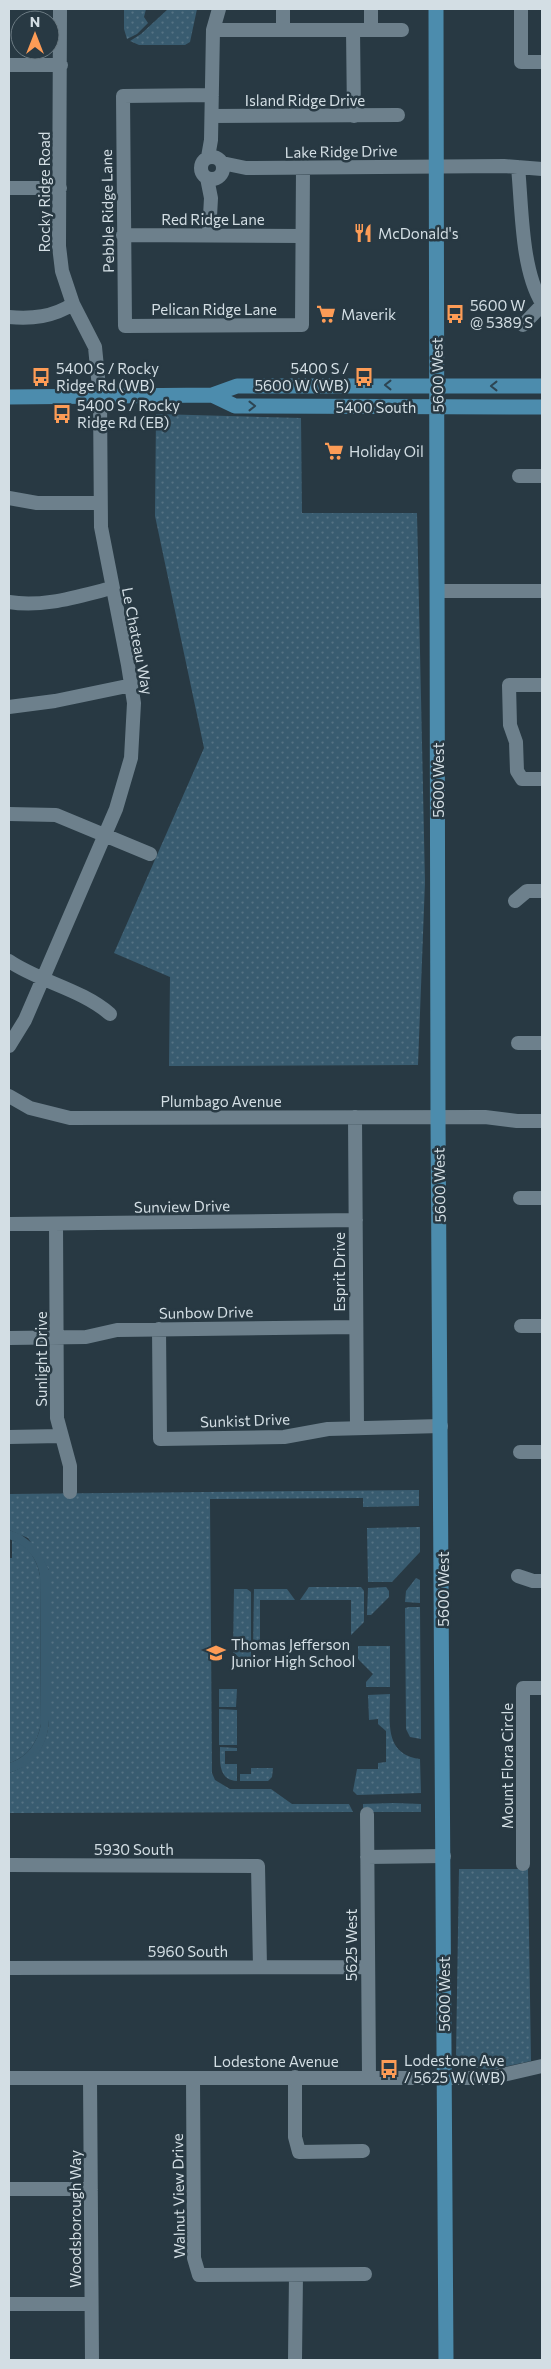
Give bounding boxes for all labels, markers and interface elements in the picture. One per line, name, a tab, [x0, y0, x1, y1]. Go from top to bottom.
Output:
north arrow	[10, 10, 60, 60]
text: N	[30, 13, 40, 30]
street label: Island Ridge Drive	[245, 91, 365, 109]
street label: Rocky Ridge Road	[35, 131, 53, 253]
street label: Lake Ridge Drive	[285, 141, 398, 161]
street label: Pebble Ridge Lane	[97, 149, 117, 273]
street label: Red Ridge Lane	[161, 210, 265, 228]
restaurant icon: McDonald's	[352, 222, 374, 244]
place label: McDonald's	[378, 224, 459, 242]
place label: 5600 W @ 5389 S	[470, 296, 533, 331]
street label: Pelican Ridge Lane	[151, 300, 277, 318]
supermarket icon: Maverik	[315, 303, 337, 325]
bus stop icon: 5600 W @ 5389 S	[444, 303, 466, 325]
place label: Maverik	[341, 305, 396, 323]
street label: 5600 West	[427, 337, 447, 413]
place label: 5400 S / Rocky Ridge Rd (WB)	[56, 359, 159, 394]
place label: 5400 S / 5600 W (WB)	[254, 359, 349, 394]
bus stop icon: 5400 S / Rocky Ridge Rd (WB)	[30, 366, 52, 388]
bus stop icon: 5400 S / 5600 W (WB)	[353, 366, 375, 388]
one-way arrow	[384, 380, 392, 390]
one-way arrow	[489, 381, 497, 391]
place label: 5400 S / Rocky Ridge Rd (EB)	[77, 396, 180, 431]
street label: 5400 South	[336, 398, 416, 416]
one-way arrow	[248, 401, 256, 411]
bus stop icon: 5400 S / Rocky Ridge Rd (EB)	[51, 403, 73, 425]
supermarket icon: Holiday Oil	[323, 440, 345, 462]
place label: Holiday Oil	[349, 442, 424, 460]
street label: Le Chateau Way	[119, 586, 157, 696]
street label: 5600 West	[429, 742, 447, 818]
street label: Plumbago Avenue	[160, 1092, 282, 1110]
street label: 5600 West	[429, 1147, 449, 1223]
street label: Sunview Drive	[134, 1196, 230, 1216]
street label: Esprit Drive	[330, 1232, 348, 1312]
street label: Sunbow Drive	[159, 1302, 253, 1322]
street label: Sunlight Drive	[32, 1311, 50, 1407]
street label: Sunkist Drive	[200, 1409, 290, 1431]
street label: 5600 West	[434, 1551, 452, 1627]
place label: Thomas Jefferson Junior High School	[231, 1635, 355, 1670]
school or university icon: Thomas Jefferson Junior High School	[205, 1642, 227, 1664]
street label: Mount Flora Circle	[498, 1703, 516, 1829]
street label: 5930 South	[94, 1840, 174, 1858]
street label: 5625 West	[342, 1909, 360, 1981]
street label: 5960 South	[148, 1942, 228, 1960]
street label: 5600 West	[435, 1956, 453, 2032]
place label: Lodestone Ave / 5625 W (WB)	[404, 2051, 505, 2086]
street label: Lodestone Avenue	[213, 2052, 339, 2070]
bus stop icon: Lodestone Ave / 5625 W (WB)	[378, 2058, 400, 2080]
street label: Walnut View Drive	[168, 2133, 188, 2259]
street label: Woodsborough Way	[66, 2150, 84, 2288]

